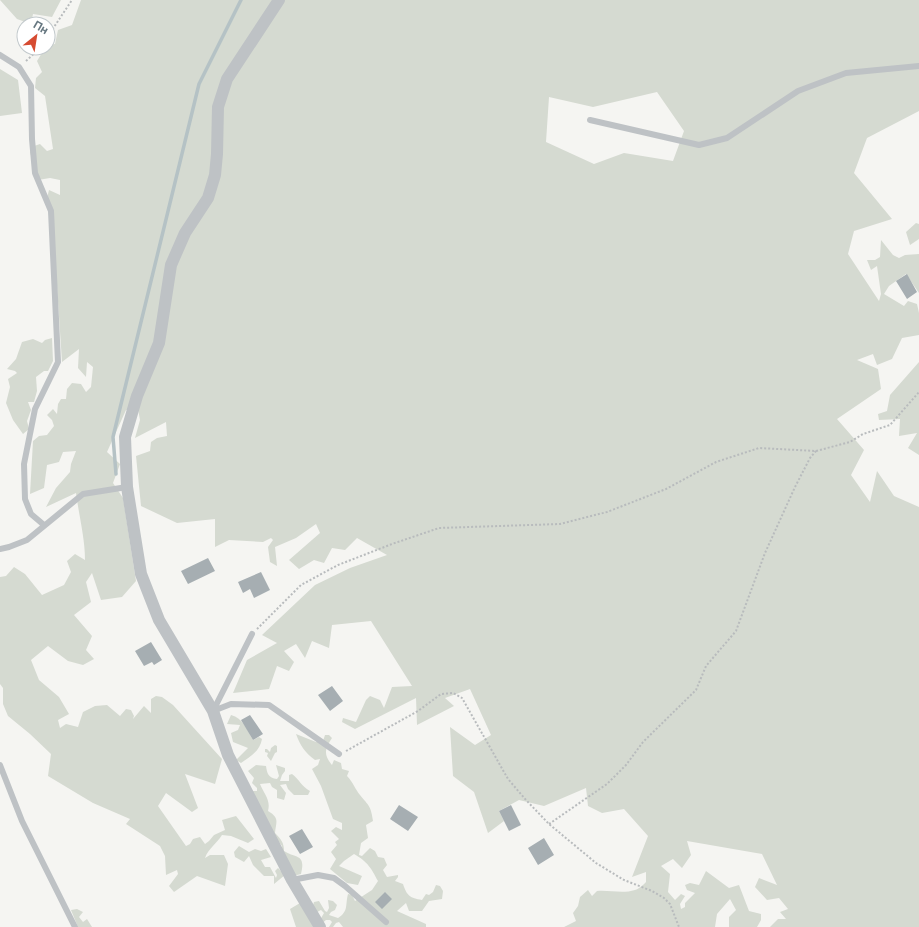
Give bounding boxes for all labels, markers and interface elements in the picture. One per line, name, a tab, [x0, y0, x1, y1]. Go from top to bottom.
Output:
north arrow	[16, 16, 56, 56]
text: Пн	[31, 18, 51, 37]

